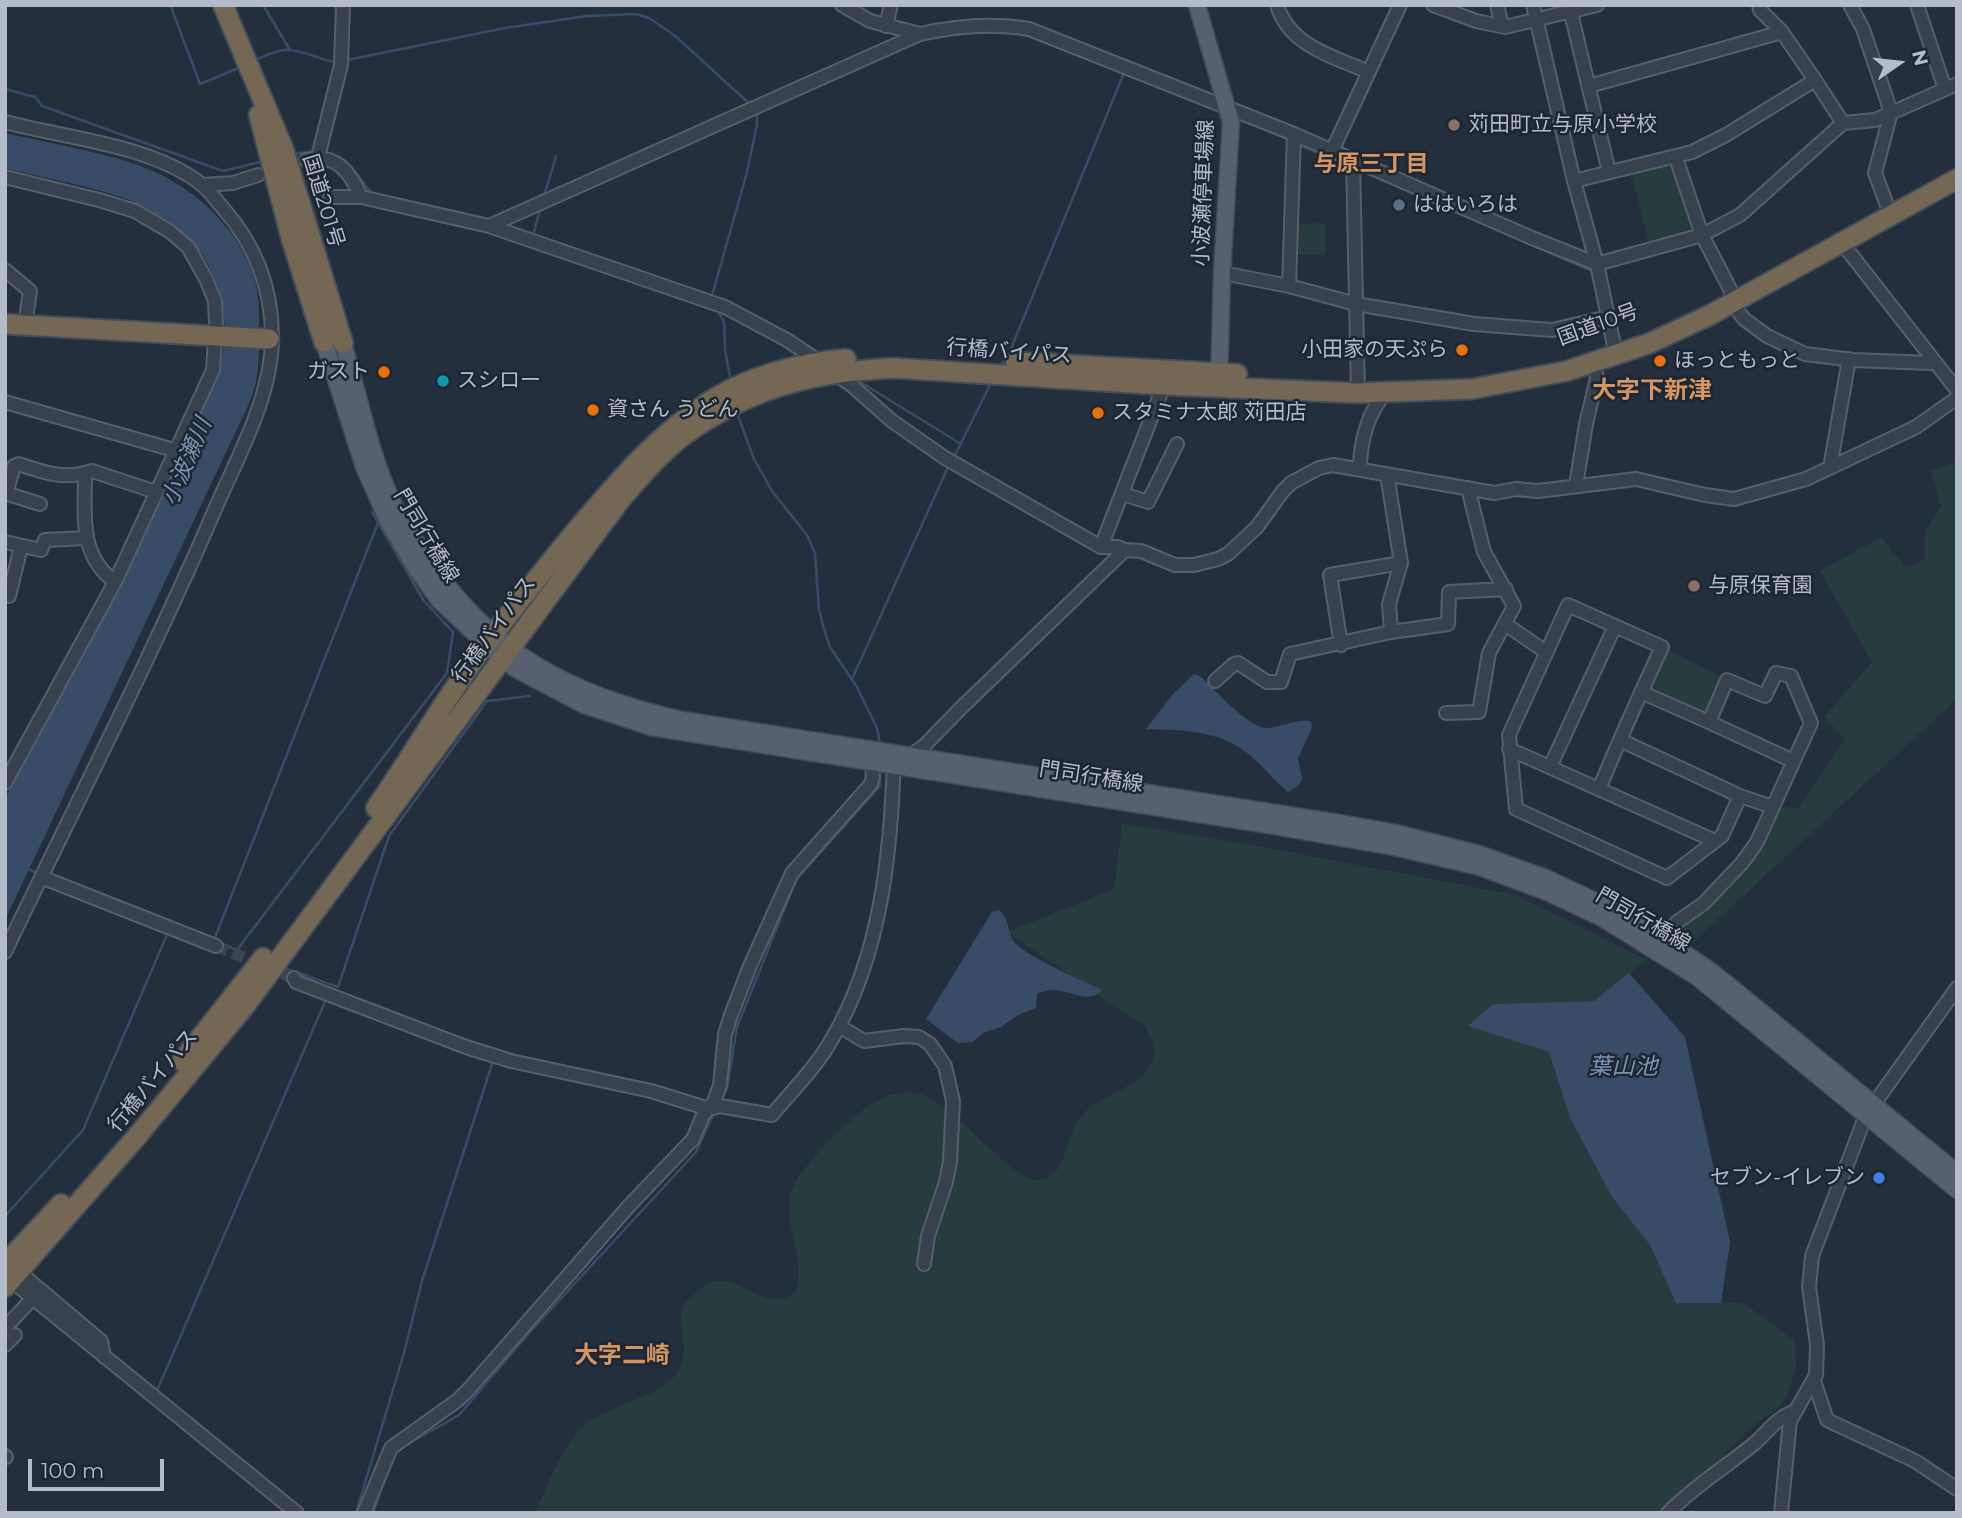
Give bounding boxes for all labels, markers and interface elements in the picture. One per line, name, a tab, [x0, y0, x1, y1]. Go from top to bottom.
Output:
north arrow	[1864, 28, 1934, 98]
text: N	[1907, 48, 1933, 68]
place label: 苅田町立与原小学校	[1468, 112, 1657, 138]
marker: 苅田町立与原小学校	[1446, 117, 1462, 133]
street label: 小波瀬停車場線	[1189, 119, 1219, 267]
district label: 与原三丁目	[1314, 150, 1428, 178]
street label: 国道201号	[297, 151, 349, 251]
place label: ははいろは	[1413, 192, 1518, 218]
marker: ははいろは	[1391, 197, 1407, 213]
street label: 国道10号	[1554, 299, 1642, 351]
street label: 行橋バイパス	[945, 335, 1073, 369]
place label: 小田家の天ぷら	[1301, 337, 1448, 363]
marker: 小田家の天ぷら	[1454, 342, 1470, 358]
place label: ほっともっと	[1674, 348, 1800, 374]
marker: ほっともっと	[1652, 353, 1668, 369]
place label: ガスト	[307, 359, 370, 385]
marker: ガスト	[376, 364, 392, 380]
place label: スシロー	[457, 368, 541, 394]
marker: スシロー	[435, 373, 451, 389]
district label: 大字下新津	[1592, 377, 1712, 405]
place label: 資さん うどん	[607, 397, 739, 423]
place label: スタミナ太郎 苅田店	[1112, 400, 1307, 426]
marker: 資さん うどん	[585, 402, 601, 418]
marker: スタミナ太郎 苅田店	[1090, 405, 1106, 421]
water label: 小波瀬川	[156, 414, 218, 510]
street label: 門司行橋線	[388, 485, 464, 587]
street label: 行橋バイパス	[447, 572, 541, 688]
place label: 与原保育園	[1708, 573, 1813, 599]
marker: 与原保育園	[1686, 578, 1702, 594]
street label: 門司行橋線	[1037, 756, 1145, 798]
street label: 門司行橋線	[1591, 883, 1695, 957]
street label: 行橋バイパス	[103, 1025, 203, 1137]
water label: 葉山池	[1589, 1053, 1657, 1081]
place label: セブン-イレブン	[1710, 1165, 1865, 1191]
marker: セブン-イレブン	[1871, 1170, 1887, 1186]
district label: 大字二崎	[574, 1342, 670, 1370]
scale bar	[32, 1444, 168, 1488]
text: 100 m	[41, 1458, 104, 1483]

